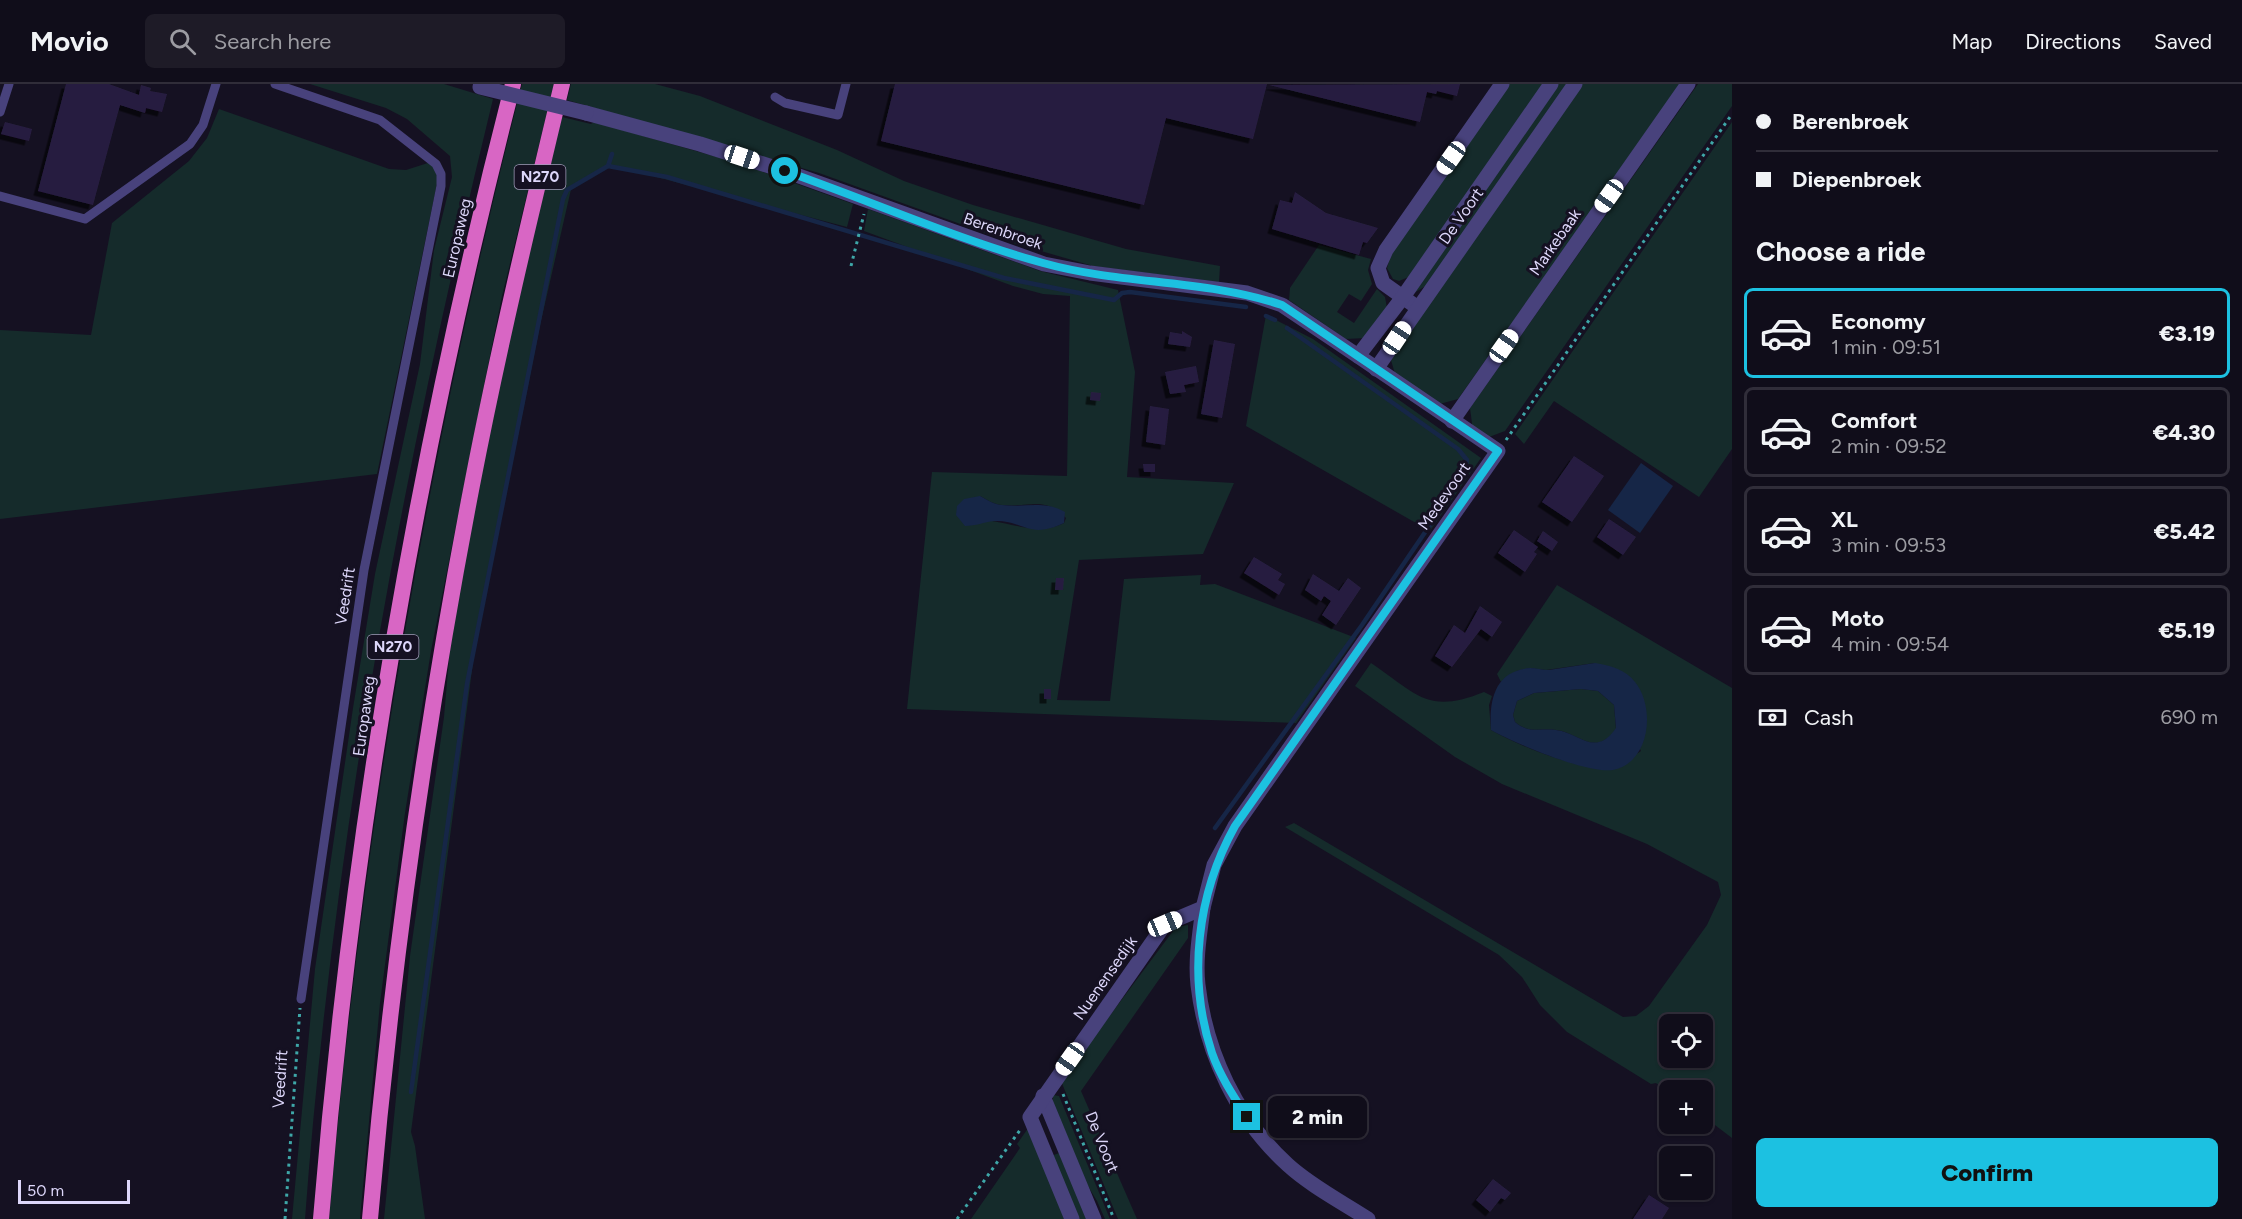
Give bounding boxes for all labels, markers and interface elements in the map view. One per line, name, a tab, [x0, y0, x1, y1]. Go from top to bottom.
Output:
search box	[145, 14, 565, 68]
text: Movio	[30, 24, 109, 58]
icon: search	[166, 25, 199, 58]
text: Search here	[214, 28, 331, 55]
text: Map	[1951, 29, 1992, 54]
text: Directions	[2025, 29, 2121, 54]
text: Saved	[2154, 29, 2212, 54]
text: Berenbroek	[1792, 108, 1909, 135]
car	[1433, 138, 1469, 178]
car	[722, 143, 762, 171]
route start	[771, 157, 798, 184]
road number: N270	[514, 165, 566, 189]
text: Diepenbroek	[1792, 166, 1922, 193]
car	[1591, 176, 1627, 216]
street label: De Voort	[1435, 184, 1487, 248]
street label: Europaweg	[439, 196, 475, 280]
street label: Markebaak	[1525, 205, 1585, 279]
street label: Berenbroek	[961, 209, 1045, 253]
text: Choose a ride	[1756, 235, 1925, 268]
icon: car	[1759, 306, 1813, 360]
text: Economy	[1831, 308, 1926, 335]
car	[1379, 318, 1415, 358]
text: €3.19	[2159, 320, 2215, 347]
car	[1486, 326, 1522, 366]
text: 1 min · 09:51	[1831, 335, 1941, 359]
icon: car	[1759, 405, 1813, 459]
text: Comfort	[1831, 407, 1917, 434]
text: €4.30	[2153, 419, 2215, 446]
text: 2 min · 09:52	[1831, 434, 1947, 458]
street label: Medevoort	[1414, 458, 1474, 534]
icon: car	[1759, 504, 1813, 558]
text: XL	[1831, 506, 1858, 533]
text: €5.42	[2154, 518, 2215, 545]
text: 3 min · 09:53	[1831, 533, 1946, 557]
street label: Veedrift	[331, 566, 359, 626]
icon: car	[1759, 603, 1813, 657]
text: Moto	[1831, 605, 1884, 632]
text: €5.19	[2158, 617, 2215, 644]
text: 4 min · 09:54	[1831, 632, 1949, 656]
road number: N270	[368, 635, 418, 659]
street label: Europaweg	[349, 675, 379, 757]
icon: cash	[1756, 701, 1789, 734]
text: Cash	[1804, 704, 1854, 731]
text: 690 m	[2161, 705, 2218, 729]
car	[1145, 909, 1185, 939]
street label: Nuenensedijk	[1069, 932, 1141, 1024]
map controls	[1659, 1014, 1713, 1200]
button: locate	[1659, 1014, 1713, 1068]
car	[1052, 1039, 1088, 1079]
street label: Veedrift	[268, 1049, 292, 1109]
button: +	[1659, 1080, 1713, 1134]
callout: 2 min	[1268, 1096, 1367, 1138]
route end	[1233, 1103, 1260, 1130]
text: 2 min	[1292, 1105, 1343, 1129]
street label: De Voort	[1081, 1109, 1123, 1175]
button: Confirm	[1756, 1138, 2218, 1207]
button: −	[1659, 1146, 1713, 1200]
scale bar	[18, 1177, 130, 1204]
text: 50 m	[27, 1181, 64, 1200]

